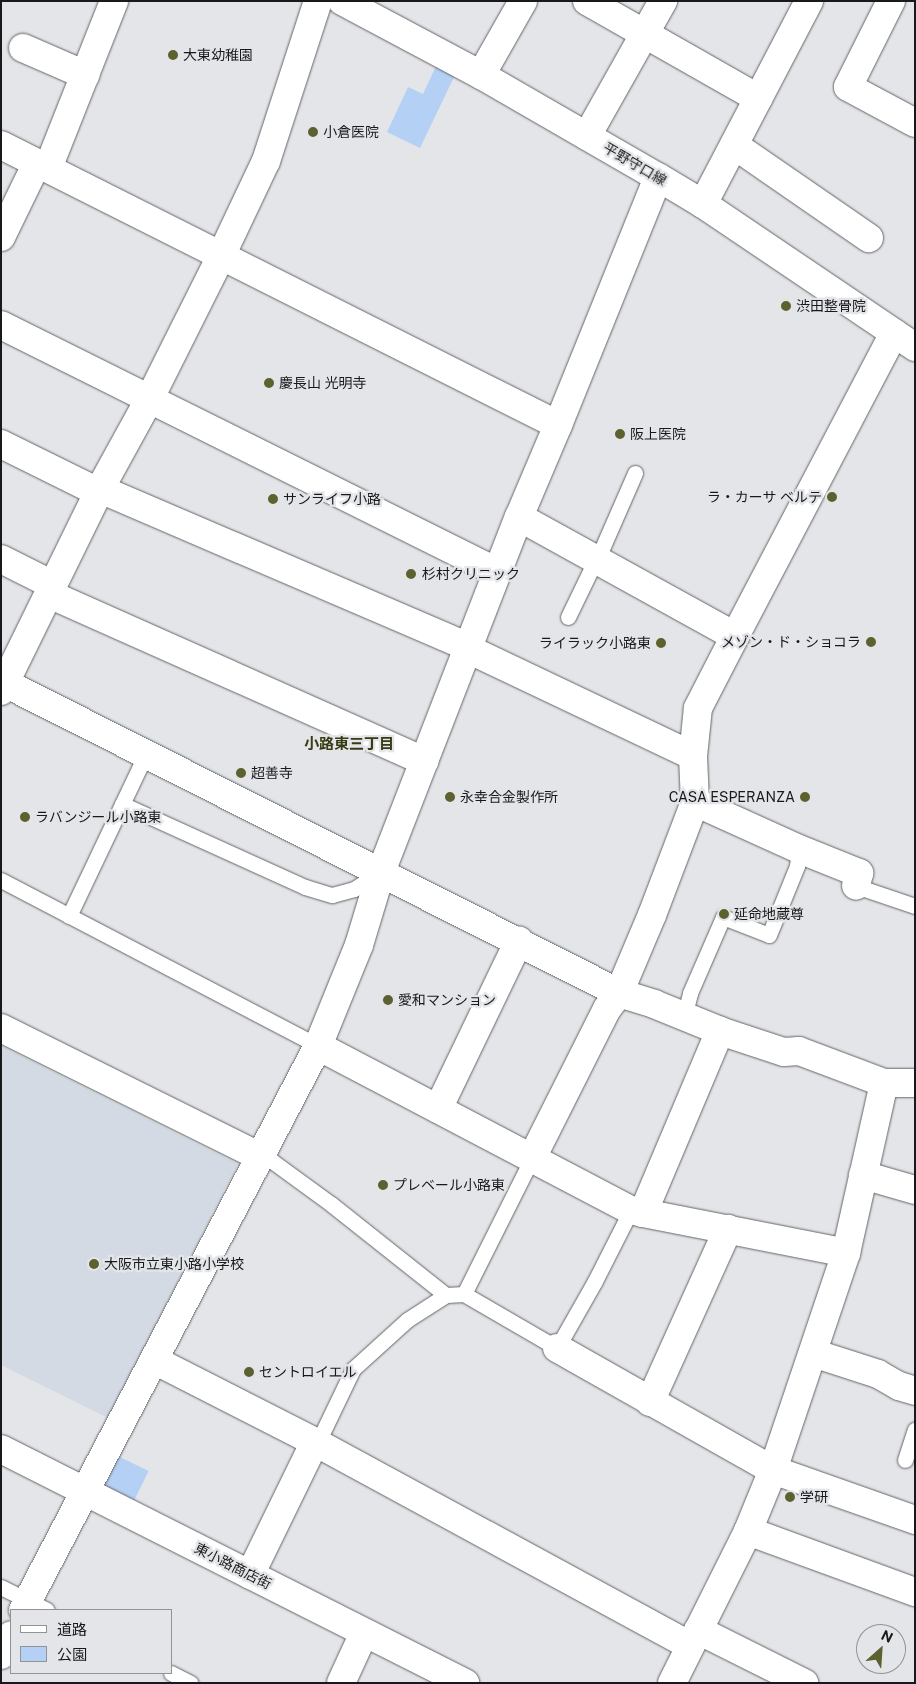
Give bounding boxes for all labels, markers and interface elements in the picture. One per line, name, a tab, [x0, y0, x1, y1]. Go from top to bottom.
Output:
place label: 大東幼稚園	[183, 47, 253, 63]
marker: 大東幼稚園	[167, 49, 179, 61]
place label: 小倉医院	[323, 124, 379, 140]
marker: 小倉医院	[307, 126, 319, 138]
street label: 平野守口線	[600, 139, 670, 189]
place label: 渋田整骨院	[796, 298, 866, 314]
marker: 渋田整骨院	[780, 300, 792, 312]
place label: 慶長山 光明寺	[279, 375, 366, 391]
marker: 慶長山 光明寺	[263, 377, 275, 389]
place label: 阪上医院	[630, 426, 686, 442]
marker: 阪上医院	[614, 428, 626, 440]
place label: ラ・カーサ ベルテ	[707, 489, 822, 505]
place label: サンライフ小路	[283, 491, 381, 507]
marker: ラ・カーサ ベルテ	[826, 491, 838, 503]
marker: サンライフ小路	[267, 493, 279, 505]
place label: 杉村クリニック	[422, 566, 520, 582]
marker: 杉村クリニック	[404, 567, 418, 581]
place label: メゾン・ド・ショコラ	[721, 634, 861, 650]
place label: ライラック小路東	[539, 635, 651, 651]
marker: メゾン・ド・ショコラ	[865, 636, 877, 648]
marker: ライラック小路東	[655, 637, 667, 649]
district label: 小路東三丁目	[304, 735, 394, 753]
place label: 超善寺	[251, 765, 293, 781]
marker: 超善寺	[235, 767, 247, 779]
place label: 永幸合金製作所	[460, 789, 558, 805]
place label: CASA ESPERANZA	[669, 789, 795, 805]
marker: 永幸合金製作所	[444, 791, 456, 803]
marker: CASA ESPERANZA	[799, 791, 811, 803]
place label: ラバンジール小路東	[35, 809, 161, 825]
marker: ラバンジール小路東	[19, 811, 31, 823]
place label: 延命地蔵尊	[734, 906, 804, 922]
marker: 延命地蔵尊	[718, 908, 730, 920]
place label: 愛和マンション	[398, 992, 496, 1008]
marker: 愛和マンション	[382, 994, 394, 1006]
place label: プレベール小路東	[393, 1177, 505, 1193]
marker: プレベール小路東	[377, 1179, 389, 1191]
place label: 大阪市立東小路小学校	[104, 1256, 244, 1272]
marker: 大阪市立東小路小学校	[88, 1258, 100, 1270]
place label: セントロイエル	[259, 1364, 357, 1380]
marker: セントロイエル	[243, 1366, 255, 1378]
place label: 学研	[800, 1489, 828, 1505]
marker: 学研	[784, 1491, 796, 1503]
street label: 東小路商店街	[192, 1539, 274, 1593]
legend	[10, 1609, 172, 1674]
text: 道路	[57, 1621, 87, 1638]
north arrow	[856, 1624, 906, 1674]
text: N	[879, 1627, 896, 1646]
text: 公園	[57, 1646, 87, 1663]

